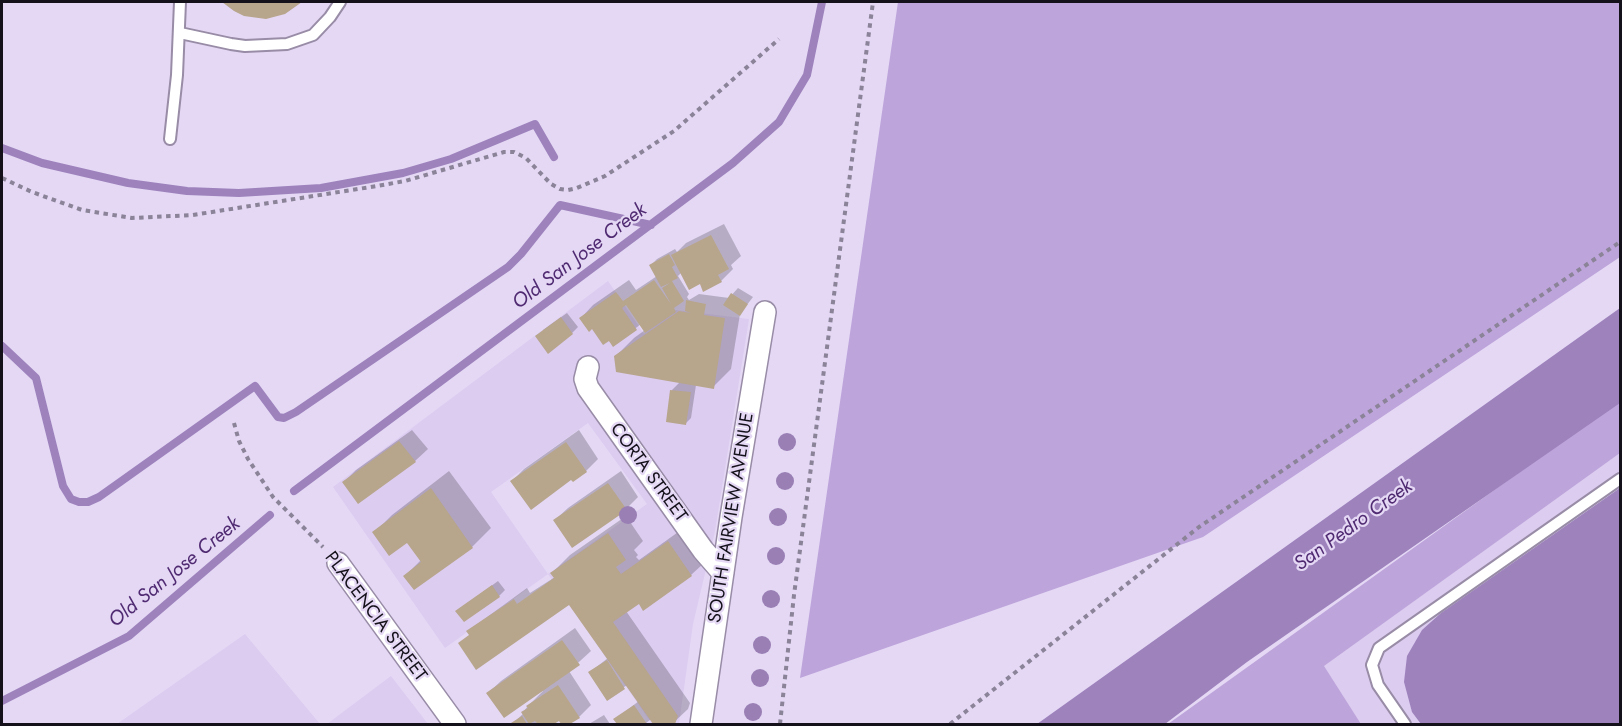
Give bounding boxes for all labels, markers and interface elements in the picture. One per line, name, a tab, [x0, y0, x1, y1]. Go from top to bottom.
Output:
water label: Old San Jose Creek	[508, 199, 652, 315]
street label: SOUTH FAIRVIEW AVENUE	[705, 411, 759, 625]
street label: CORTA STREET	[605, 419, 691, 527]
water label: San Pedro Creek	[1290, 475, 1418, 577]
water label: Old San Jose Creek	[104, 513, 246, 633]
street label: PLACENCIA STREET	[319, 548, 431, 686]

